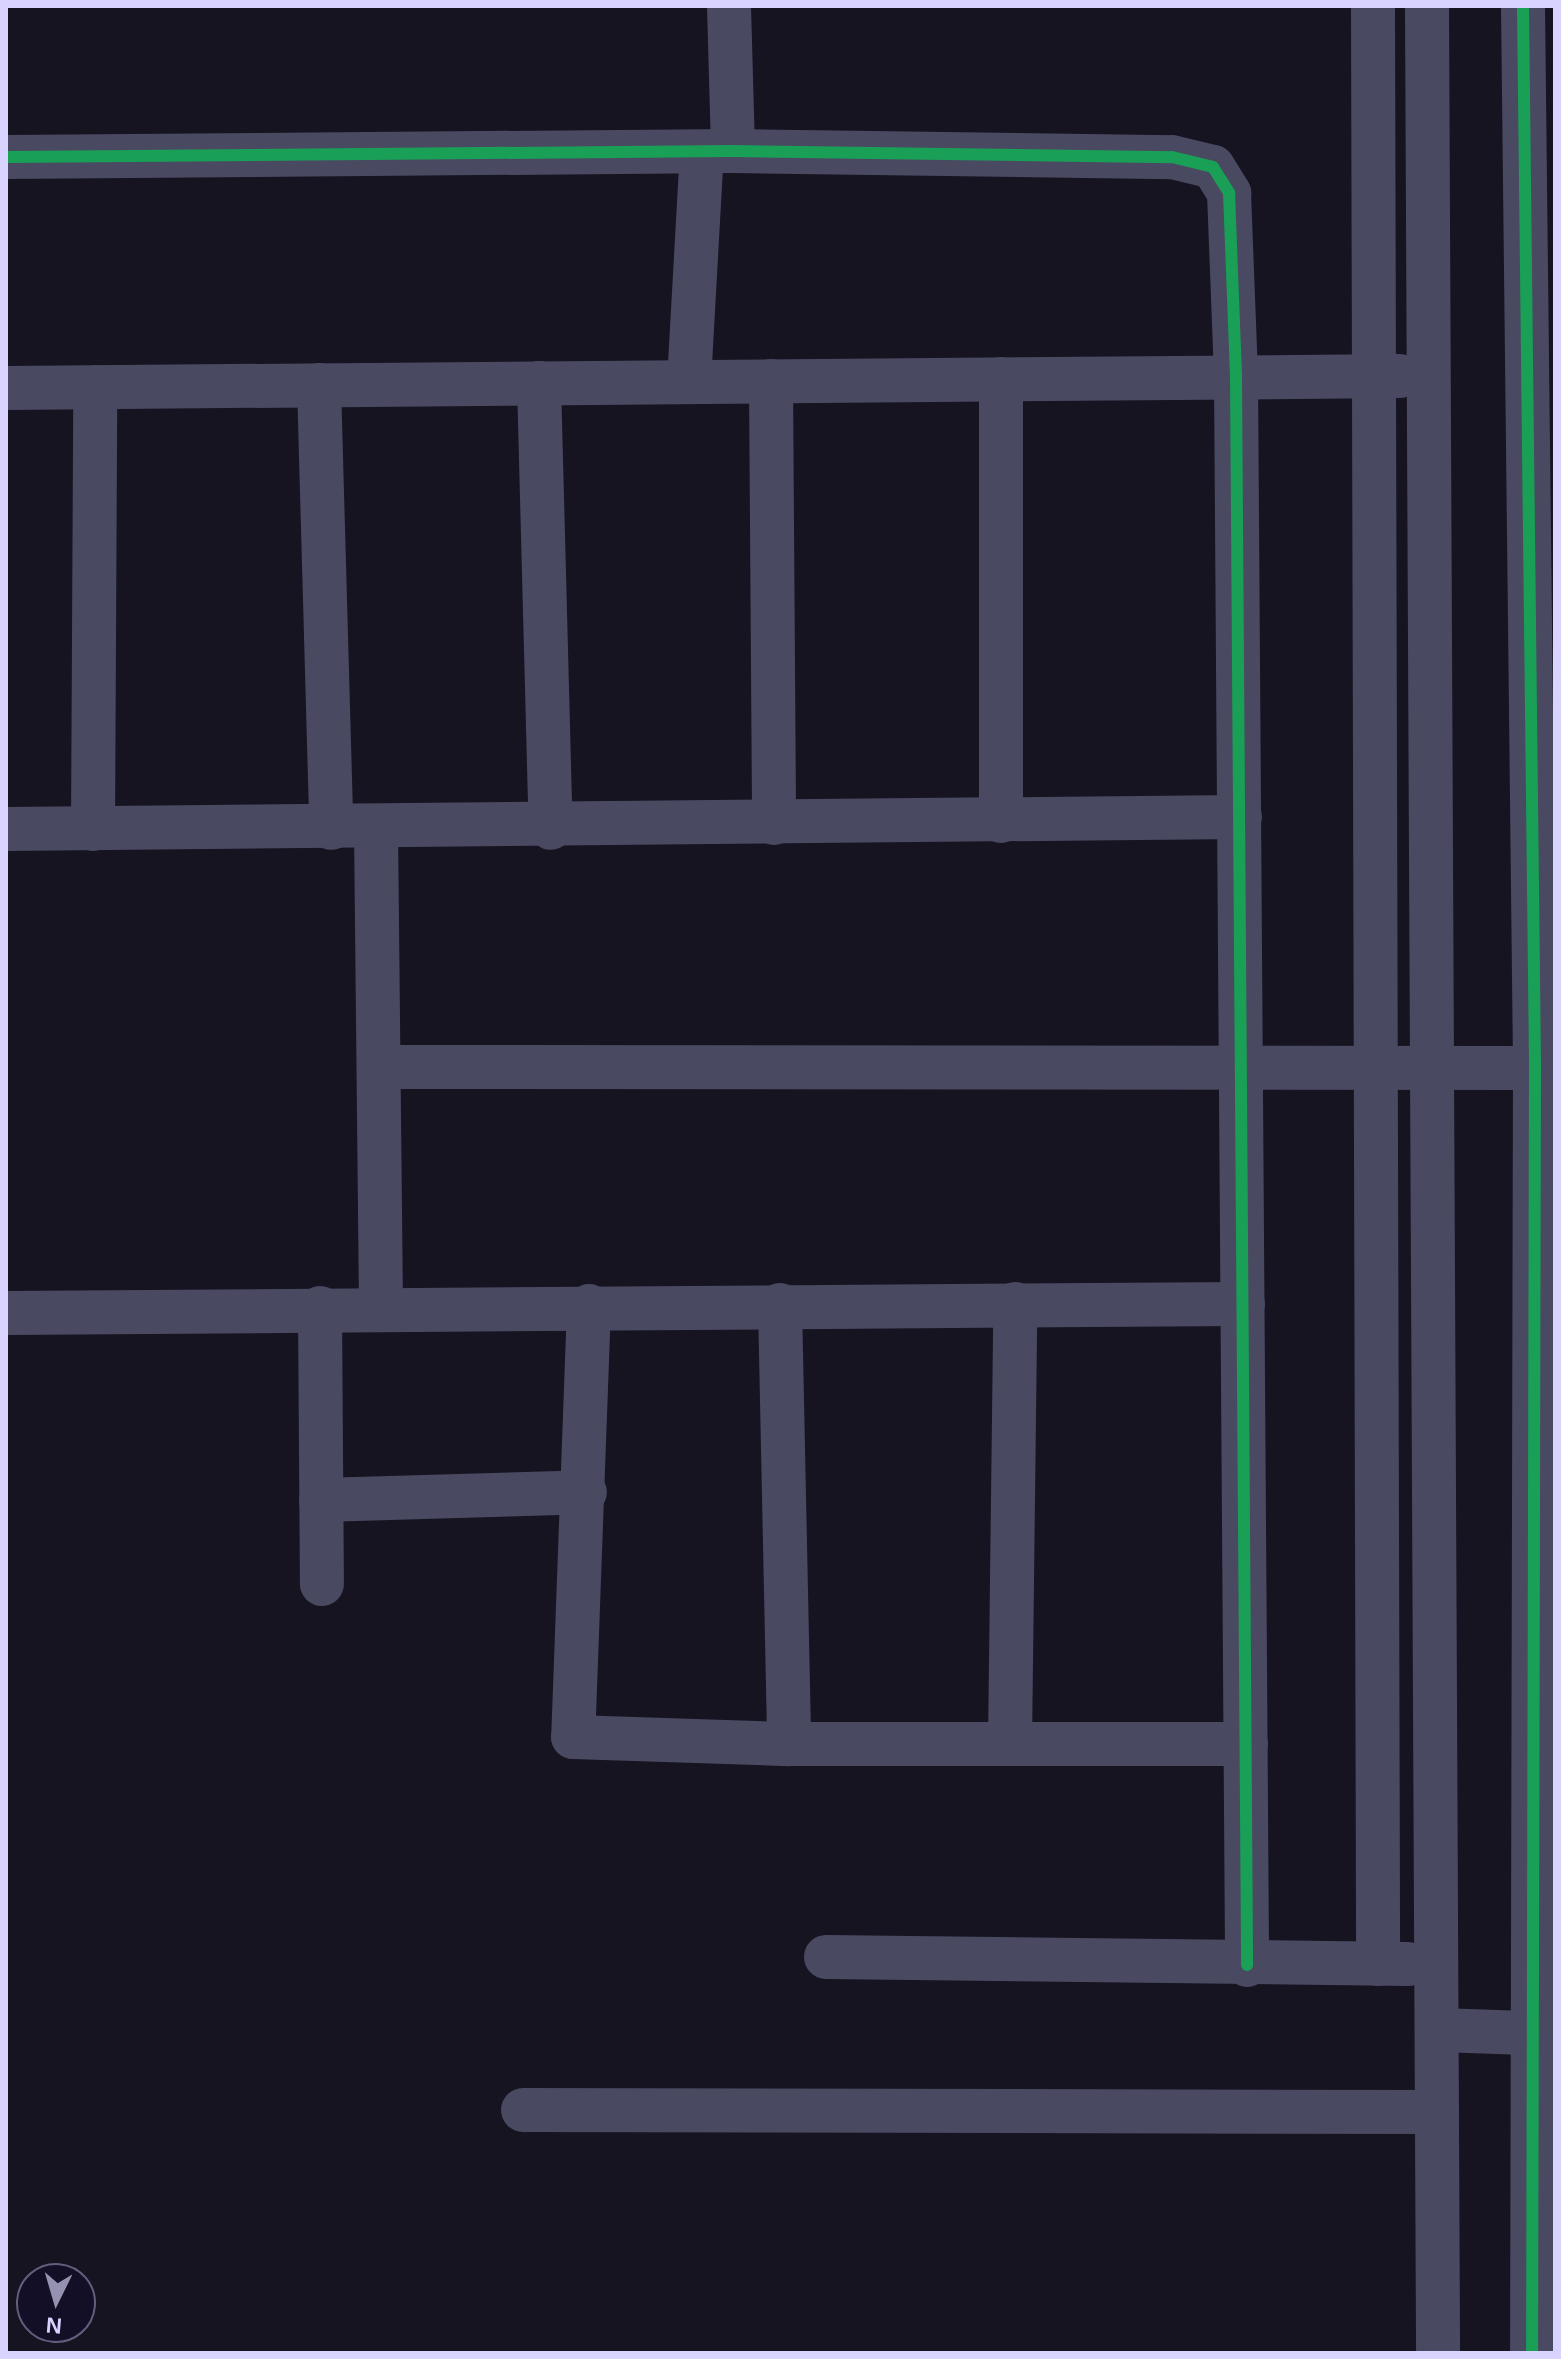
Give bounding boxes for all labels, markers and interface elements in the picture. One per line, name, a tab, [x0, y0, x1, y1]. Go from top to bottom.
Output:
north arrow	[16, 2263, 96, 2343]
text: N	[45, 2312, 63, 2339]

